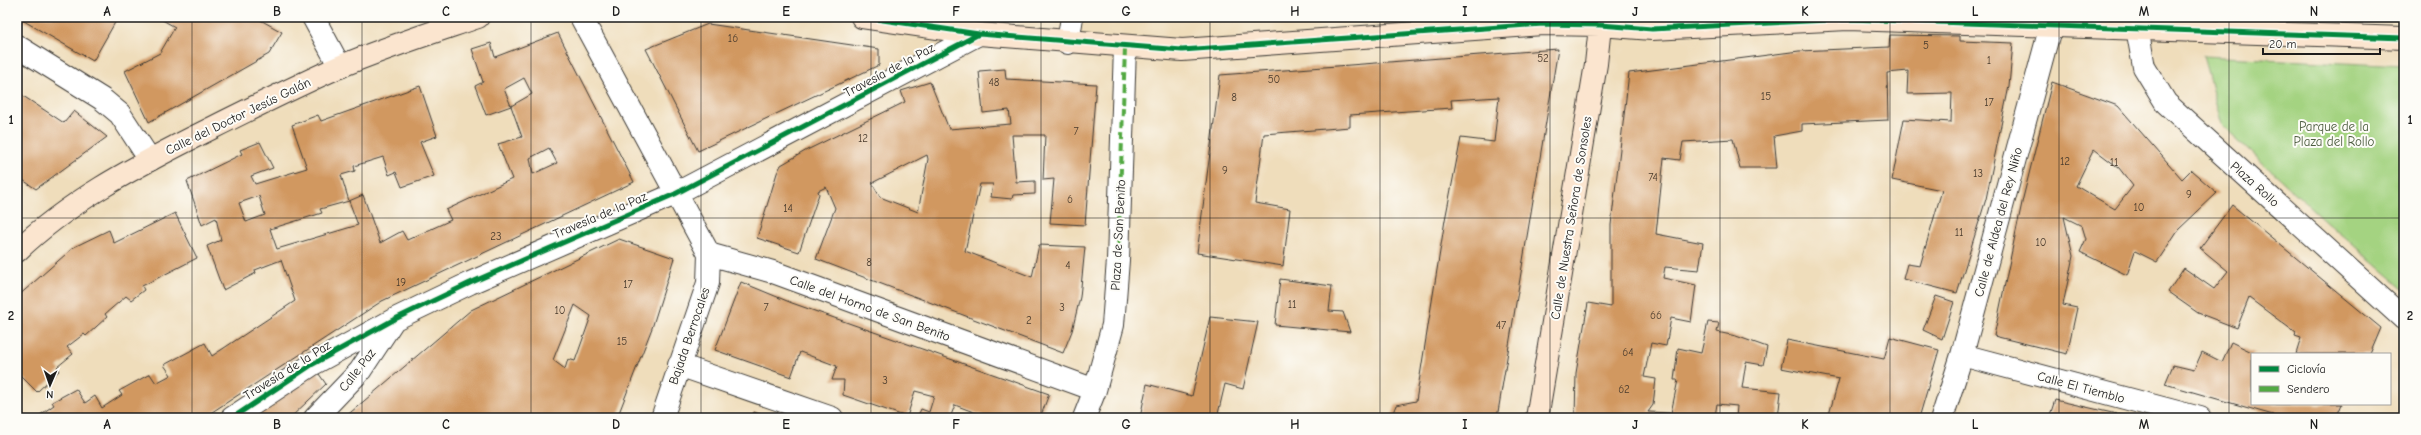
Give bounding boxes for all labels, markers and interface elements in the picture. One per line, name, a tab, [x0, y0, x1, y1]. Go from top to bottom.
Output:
text: A	[103, 4, 111, 19]
text: B	[273, 4, 281, 19]
text: C	[442, 4, 450, 19]
text: D	[612, 4, 620, 19]
text: E	[782, 4, 790, 19]
text: F	[952, 4, 960, 19]
text: G	[1121, 4, 1131, 19]
text: H	[1290, 4, 1300, 19]
text: I	[1462, 4, 1468, 19]
text: J	[1632, 4, 1638, 19]
text: K	[1801, 4, 1809, 19]
text: L	[1972, 4, 1979, 19]
text: M	[2139, 4, 2150, 19]
text: N	[2310, 4, 2318, 19]
scale bar	[2263, 30, 2380, 56]
house number: 16	[728, 32, 738, 45]
text: 20 m	[2269, 37, 2297, 51]
house number: 5	[1923, 39, 1929, 52]
street label: Travesía de la Paz	[841, 40, 937, 100]
house number: 52	[1537, 52, 1549, 65]
house number: 1	[1987, 54, 1991, 67]
house number: 50	[1268, 73, 1280, 86]
street label: Calle del Doctor Jesús Galán	[163, 74, 313, 158]
house number: 48	[989, 76, 1000, 89]
house number: 15	[1761, 90, 1771, 103]
house number: 8	[1231, 91, 1237, 104]
house number: 17	[1984, 96, 1994, 109]
text: 1	[8, 112, 14, 127]
text: 1	[2407, 112, 2413, 127]
street label: Calle de Nuestra Señora de Sonsoles	[1548, 115, 1594, 321]
park label: Parque de la Plaza del Rollo	[2294, 119, 2375, 149]
house number: 7	[1073, 125, 1079, 138]
house number: 12	[858, 132, 868, 145]
street label: Calle de Aldea del Rey Niño	[1971, 145, 2025, 298]
house number: 12	[2060, 155, 2070, 168]
house number: 11	[2110, 156, 2118, 169]
street label: Plaza Rollo	[2228, 158, 2282, 210]
house number: 9	[1222, 164, 1228, 177]
house number: 13	[1973, 167, 1983, 180]
house number: 74	[1648, 171, 1658, 184]
street label: Plaza de San Benito	[1108, 179, 1128, 291]
street label: Travesía de la Paz	[551, 188, 649, 241]
house number: 9	[2186, 188, 2192, 201]
house number: 6	[1067, 193, 1073, 206]
house number: 10	[2133, 201, 2145, 214]
house number: 14	[783, 202, 793, 215]
house number: 11	[1955, 226, 1963, 239]
house number: 23	[490, 230, 502, 243]
house number: 10	[2035, 236, 2047, 249]
house number: 8	[866, 256, 872, 269]
house number: 4	[1065, 259, 1071, 272]
street label: Calle del Horno de San Benito	[788, 272, 952, 344]
house number: 19	[396, 276, 406, 289]
house number: 17	[623, 278, 633, 291]
street label: Bajada Berrocales	[665, 285, 713, 387]
house number: 11	[1288, 298, 1296, 311]
house number: 7	[763, 301, 769, 314]
house number: 3	[1059, 301, 1065, 314]
house number: 10	[554, 304, 566, 317]
text: 2	[8, 308, 14, 323]
text: 2	[2407, 308, 2413, 323]
house number: 66	[1650, 309, 1662, 322]
house number: 2	[1026, 314, 1032, 327]
house number: 47	[1496, 319, 1506, 332]
house number: 15	[617, 335, 627, 348]
street label: Travesía de la Paz	[241, 337, 334, 403]
street label: Calle Paz	[336, 345, 379, 394]
house number: 64	[1622, 346, 1634, 359]
legend	[2251, 353, 2391, 405]
text: Ciclovía	[2287, 362, 2326, 376]
north arrow	[30, 365, 70, 405]
street label: Calle El Tiemblo	[2036, 368, 2126, 406]
house number: 3	[882, 374, 888, 387]
text: Sendero	[2287, 382, 2330, 396]
house number: 62	[1618, 383, 1630, 396]
text: N	[46, 388, 53, 401]
text: A	[103, 417, 111, 432]
text: B	[273, 417, 281, 432]
text: C	[442, 417, 450, 432]
text: D	[612, 417, 620, 432]
text: E	[782, 417, 790, 432]
text: F	[952, 417, 960, 432]
text: G	[1121, 417, 1131, 432]
text: H	[1290, 417, 1300, 432]
text: I	[1462, 417, 1468, 432]
text: J	[1632, 417, 1638, 432]
text: K	[1801, 417, 1809, 432]
text: L	[1972, 417, 1979, 432]
text: M	[2139, 417, 2150, 432]
text: N	[2310, 417, 2318, 432]

